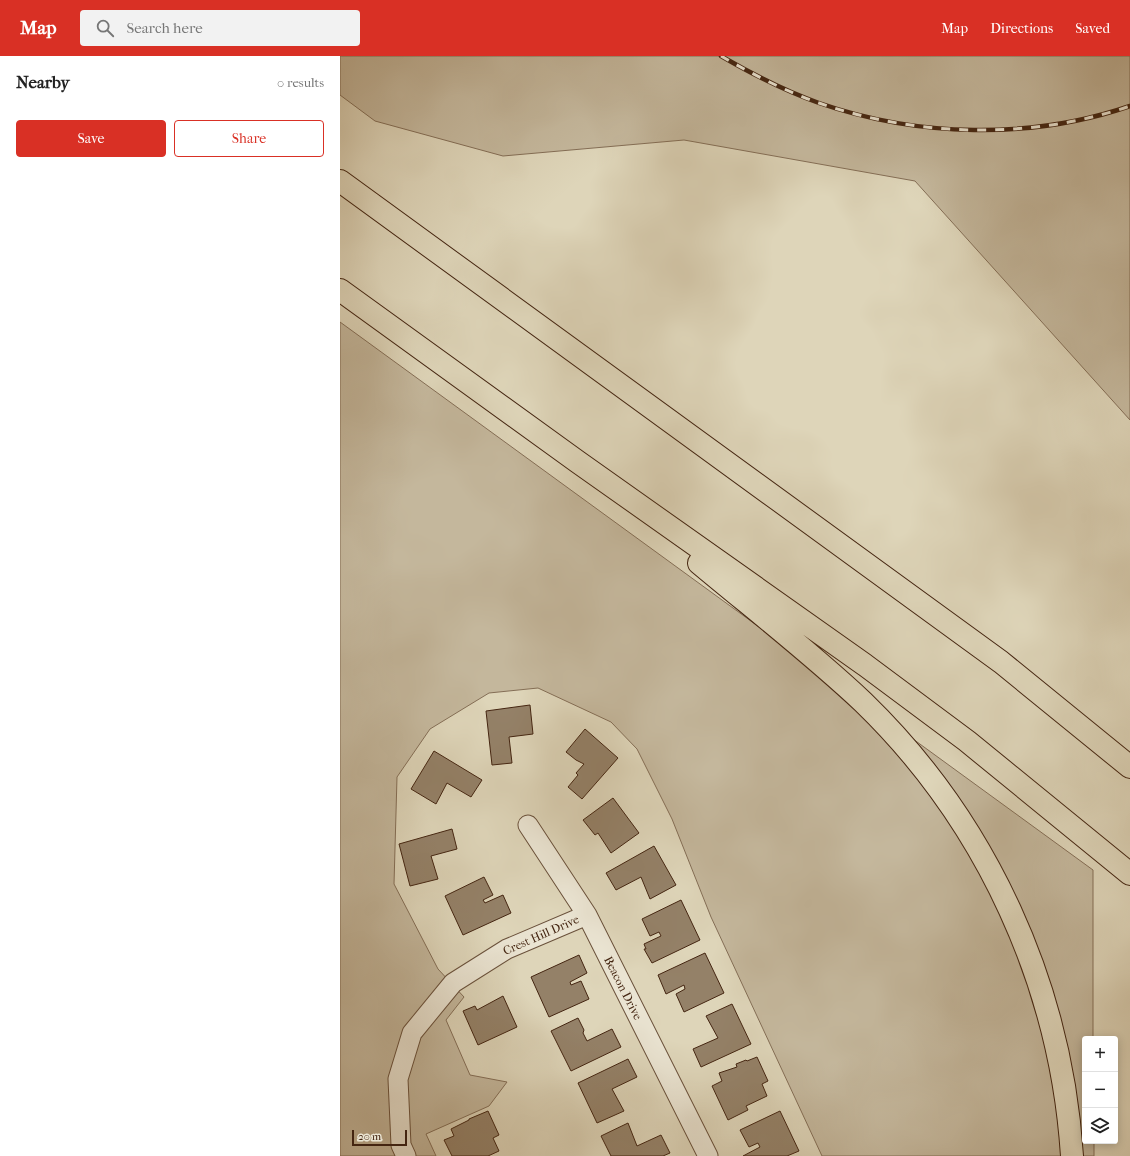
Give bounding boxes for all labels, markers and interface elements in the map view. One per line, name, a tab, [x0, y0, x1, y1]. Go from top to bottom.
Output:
search box	[80, 10, 360, 46]
text: Map	[20, 17, 56, 39]
icon: search	[94, 17, 116, 39]
text: Search here	[126, 19, 203, 37]
text: Map	[941, 20, 968, 37]
text: Directions	[990, 20, 1053, 37]
text: Saved	[1075, 20, 1110, 37]
text: Nearby	[16, 72, 70, 92]
text: 0 results	[277, 75, 324, 90]
button: Save	[16, 120, 166, 157]
button: Share	[174, 120, 324, 157]
street label: Crest Hill Drive	[501, 912, 581, 958]
street label: Beacon Drive	[601, 954, 645, 1022]
map controls	[1082, 1036, 1118, 1144]
button: +	[1082, 1036, 1118, 1072]
button: −	[1082, 1072, 1118, 1108]
button: layers	[1082, 1108, 1118, 1144]
scale bar	[352, 1128, 407, 1147]
text: 20 m	[358, 1130, 381, 1143]

